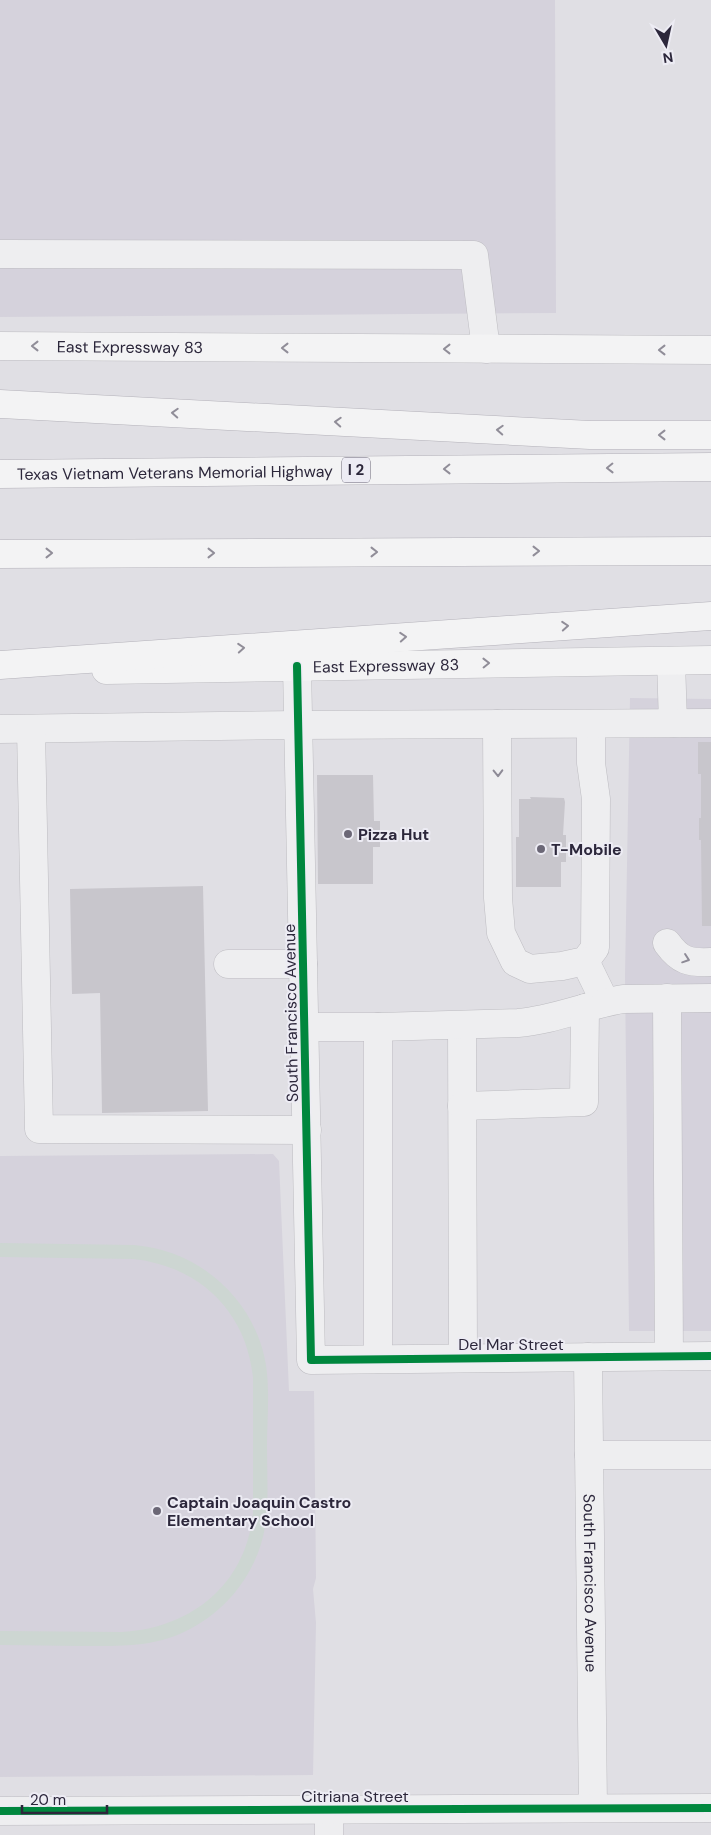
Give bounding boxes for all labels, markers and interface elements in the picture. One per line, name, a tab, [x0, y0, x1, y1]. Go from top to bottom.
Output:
north arrow	[641, 20, 691, 70]
text: N	[662, 48, 674, 68]
street label: East Expressway 83	[57, 336, 203, 358]
one-way arrow	[31, 341, 38, 351]
one-way arrow	[281, 343, 288, 353]
one-way arrow	[443, 344, 451, 354]
one-way arrow	[658, 345, 666, 355]
one-way arrow	[171, 408, 179, 419]
one-way arrow	[333, 416, 341, 427]
one-way arrow	[496, 424, 504, 435]
one-way arrow	[658, 430, 666, 440]
road number: I 2	[342, 458, 370, 482]
street label: Texas Vietnam Veterans Memorial Highway	[17, 460, 333, 484]
one-way arrow	[606, 463, 614, 473]
one-way arrow	[443, 464, 451, 474]
one-way arrow	[532, 546, 540, 557]
one-way arrow	[370, 547, 378, 557]
one-way arrow	[45, 548, 53, 558]
one-way arrow	[208, 548, 215, 558]
one-way arrow	[561, 621, 569, 632]
one-way arrow	[399, 632, 407, 643]
one-way arrow	[237, 643, 245, 654]
street label: East Expressway 83	[313, 654, 459, 677]
one-way arrow	[482, 658, 490, 668]
one-way arrow	[493, 770, 503, 777]
place label: Pizza Hut	[358, 824, 429, 845]
marker: Pizza Hut	[342, 828, 354, 840]
place label: T-Mobile	[551, 839, 622, 860]
marker: T-Mobile	[535, 843, 547, 855]
street label: South Francisco Avenue	[279, 924, 303, 1102]
one-way arrow	[681, 953, 690, 963]
street label: Del Mar Street	[458, 1334, 564, 1355]
place label: Captain Joaquin Castro Elementary School	[167, 1492, 351, 1531]
street label: South Francisco Avenue	[579, 1494, 602, 1672]
marker: Captain Joaquin Castro Elementary School	[151, 1505, 163, 1517]
scale bar	[22, 1782, 108, 1814]
street label: Citriana Street	[301, 1786, 409, 1807]
text: 20 m	[30, 1790, 66, 1810]

